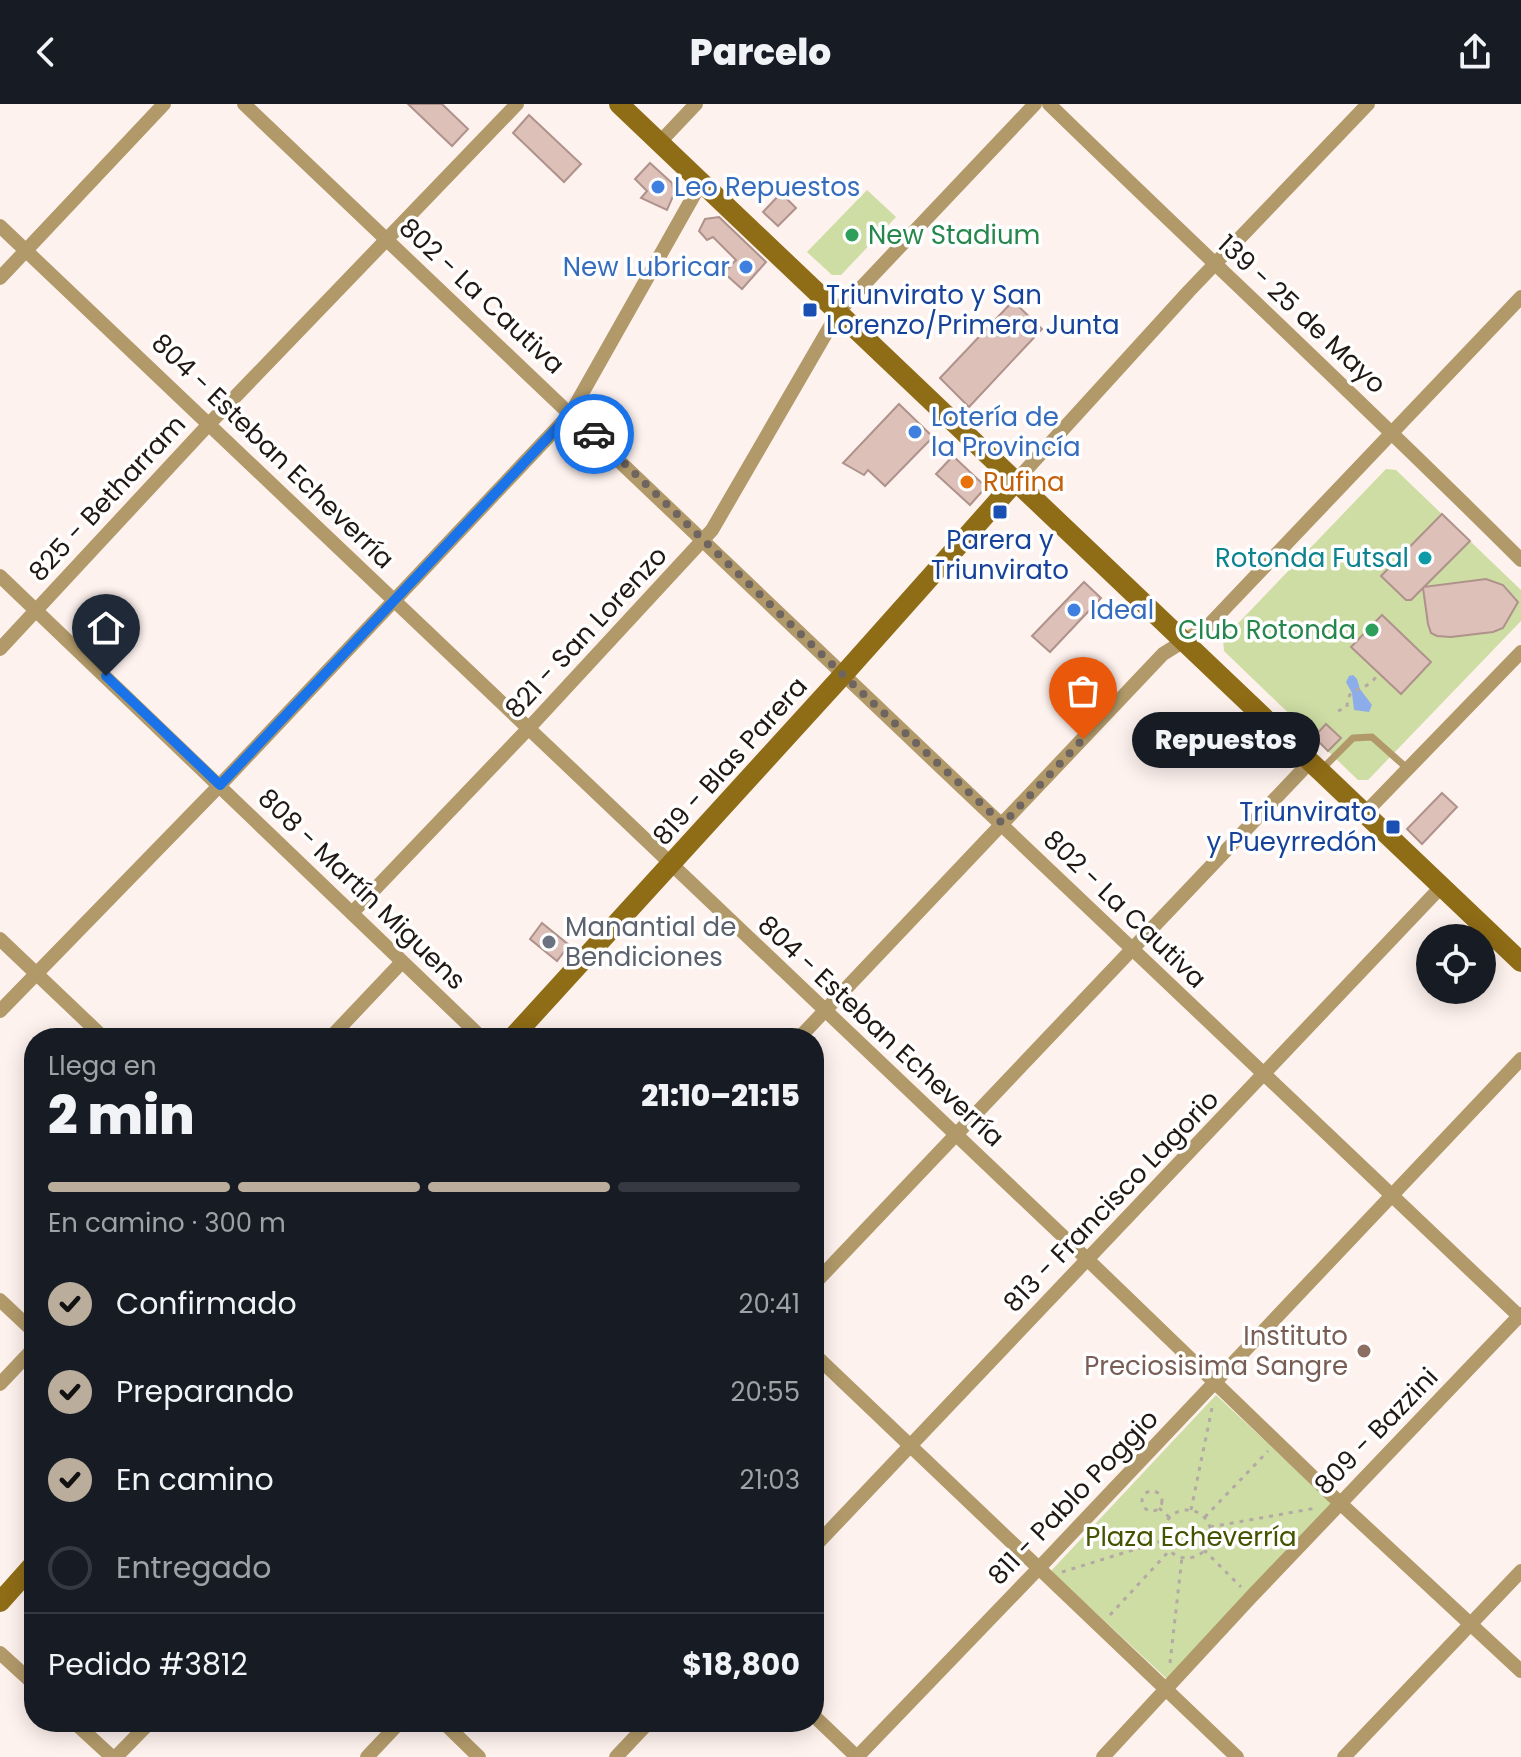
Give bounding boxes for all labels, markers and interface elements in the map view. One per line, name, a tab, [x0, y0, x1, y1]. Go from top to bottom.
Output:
text: Parcelo	[690, 27, 831, 78]
icon: back	[24, 30, 68, 74]
icon: share	[1453, 30, 1497, 74]
place label: Leo Repuestos	[674, 169, 860, 205]
marker: Leo Repuestos	[649, 178, 667, 196]
street label: 802 - La Cautiva	[391, 210, 573, 382]
place label: New Stadium	[868, 217, 1040, 253]
marker: New Stadium	[843, 226, 861, 244]
street label: 139 - 25 de Mayo	[1210, 226, 1394, 402]
place label: New Lubricar	[563, 249, 730, 285]
marker: New Lubricar	[737, 258, 755, 276]
place label: Triunvirato y San Lorenzo/Primera Junta	[826, 277, 1120, 343]
marker: Triunvirato y San Lorenzo/Primera Junta	[801, 301, 819, 319]
street label: 804 - Esteban Echeverría	[144, 325, 402, 577]
courier	[554, 394, 634, 474]
place label: Lotería de la Provincía	[931, 399, 1081, 465]
street label: 825 - Betharram	[20, 407, 194, 589]
icon: car	[572, 412, 616, 456]
marker: Lotería de la Provincía	[906, 423, 924, 441]
place label: Rufina	[983, 464, 1065, 500]
marker: Rufina	[958, 473, 976, 491]
marker: Parera y Triunvirato	[991, 503, 1009, 521]
place label: Parera y Triunvirato	[931, 522, 1069, 588]
street label: 821 - San Lorenzo	[497, 538, 675, 726]
place label: Rotonda Futsal	[1215, 540, 1409, 576]
marker: Rotonda Futsal	[1416, 549, 1434, 567]
place label: Ideal	[1090, 592, 1154, 628]
pin	[72, 594, 140, 676]
marker: Ideal	[1065, 601, 1083, 619]
icon: home	[84, 606, 128, 650]
place label: Club Rotonda	[1178, 612, 1356, 648]
marker: Club Rotonda	[1363, 621, 1381, 639]
pin	[1049, 657, 1117, 739]
street label: 819 - Blas Parera	[645, 669, 815, 853]
icon: bag	[1061, 669, 1105, 713]
callout: Repuestos	[1131, 711, 1319, 767]
text: Repuestos	[1155, 722, 1297, 758]
street label: 808 - Martín Miguens	[250, 780, 474, 998]
place label: Triunvirato y Pueyrredón	[1207, 794, 1377, 860]
marker: Triunvirato y Pueyrredón	[1384, 818, 1402, 836]
street label: 802 - La Cautiva	[1036, 822, 1214, 996]
street label: 804 - Esteban Echeverría	[750, 907, 1012, 1155]
place label: Manantial de Bendiciones	[565, 909, 736, 975]
map controls	[1416, 924, 1496, 1004]
button: locate	[1416, 924, 1496, 1004]
marker: Manantial de Bendiciones	[540, 933, 558, 951]
text: Llega en	[48, 1048, 157, 1084]
text: 21:10–21:15	[641, 1074, 800, 1117]
text: 2 min	[48, 1079, 195, 1152]
street label: 813 - Francisco Lagorio	[995, 1082, 1227, 1320]
text: En camino · 300 m	[48, 1205, 286, 1241]
icon: check	[48, 1282, 92, 1326]
text: Confirmado	[116, 1282, 297, 1325]
text: 20:41	[739, 1286, 800, 1322]
place label: Instituto Preciosisima Sangre	[1084, 1318, 1348, 1384]
marker: Instituto Preciosisima Sangre	[1355, 1342, 1373, 1360]
street label: 809 - Bazzini	[1306, 1360, 1446, 1502]
icon: check	[48, 1370, 92, 1414]
text: Preparando	[116, 1370, 294, 1413]
text: 20:55	[731, 1374, 800, 1410]
street label: 811 - Pablo Poggio	[980, 1401, 1166, 1593]
icon: check	[48, 1458, 92, 1502]
text: En camino	[116, 1458, 274, 1501]
text: 21:03	[740, 1462, 800, 1498]
park label: Plaza Echeverría	[1085, 1519, 1297, 1555]
text: Entregado	[116, 1546, 271, 1589]
text: Pedido #3812	[48, 1643, 248, 1686]
text: $18,800	[682, 1643, 800, 1686]

